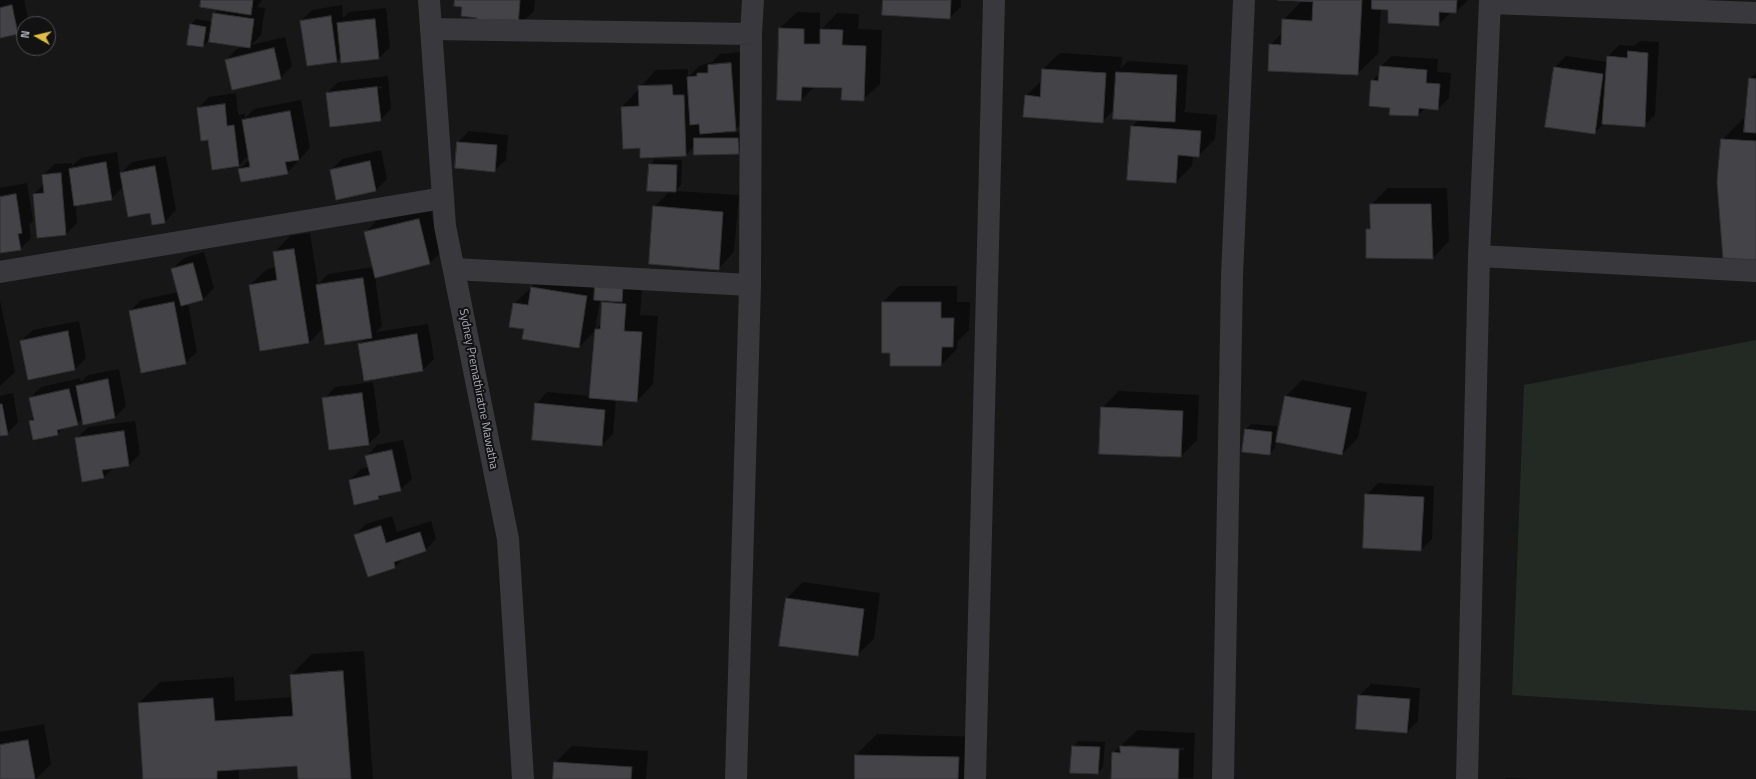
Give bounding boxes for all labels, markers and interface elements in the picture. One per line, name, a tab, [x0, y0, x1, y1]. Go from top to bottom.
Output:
north arrow	[16, 16, 56, 56]
text: N	[17, 30, 34, 39]
street label: Sydney Premathiratne Mawatha	[455, 308, 501, 470]

